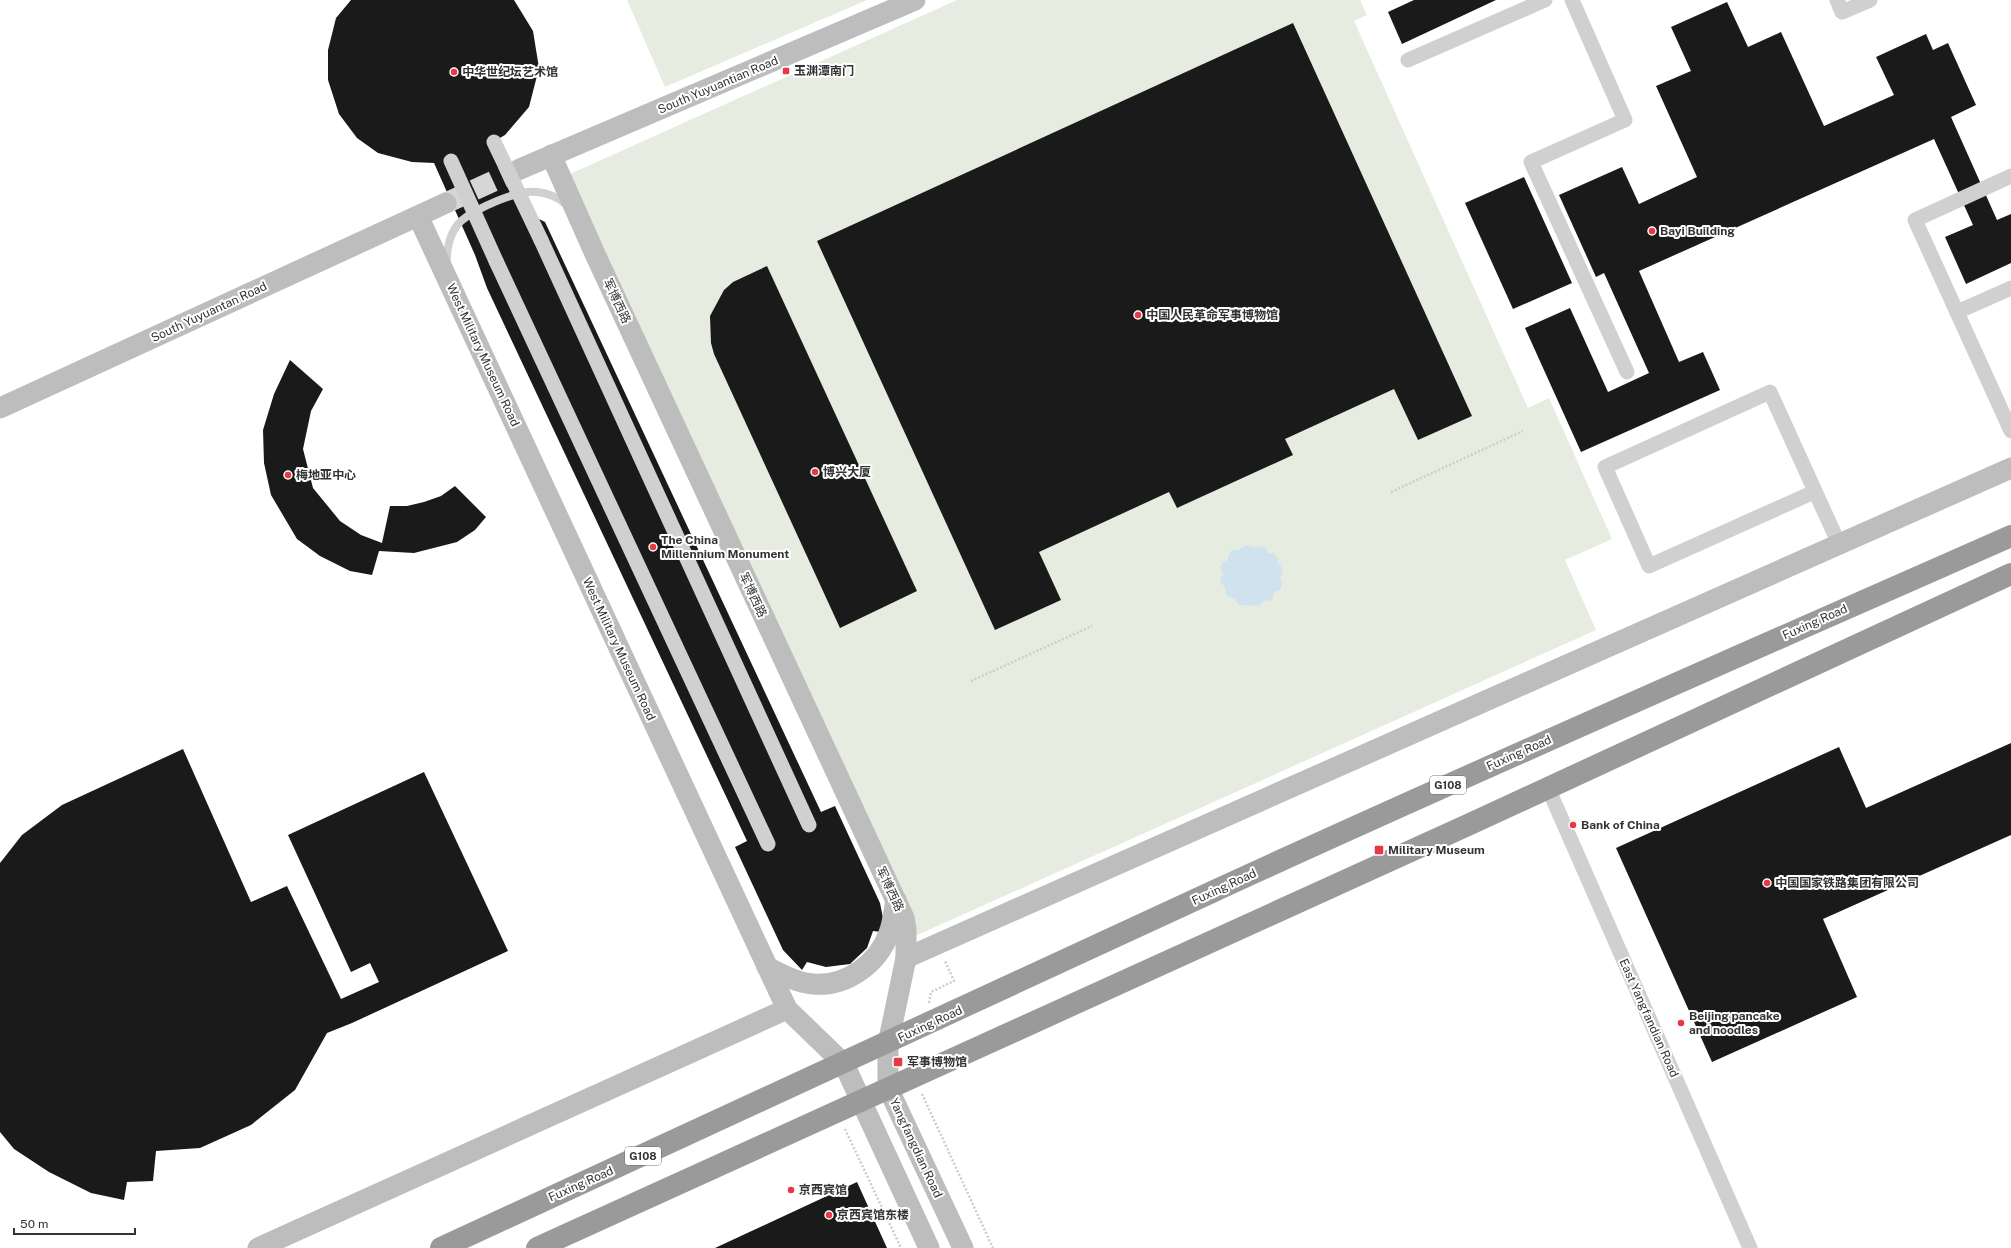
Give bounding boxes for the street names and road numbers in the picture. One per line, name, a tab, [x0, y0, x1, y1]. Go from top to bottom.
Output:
street label: South Yuyuantian Road	[656, 53, 780, 117]
street label: 军博西路	[601, 276, 633, 326]
street label: South Yuyuantan Road	[149, 279, 269, 345]
street label: West Military Museum Road	[444, 281, 522, 429]
street label: 军博西路	[737, 570, 769, 620]
street label: West Military Museum Road	[580, 575, 658, 723]
street label: Fuxing Road	[1780, 601, 1850, 643]
street label: Fuxing Road	[1484, 732, 1554, 774]
road number: G108	[1430, 776, 1466, 794]
street label: 军博西路	[874, 864, 906, 914]
street label: Fuxing Road	[1190, 866, 1258, 908]
street label: East Yangfandian Road	[1616, 956, 1682, 1080]
street label: Fuxing Road	[896, 1003, 964, 1045]
street label: Yangfangdian Road	[887, 1096, 945, 1200]
road number: G108	[625, 1147, 661, 1165]
street label: Fuxing Road	[546, 1163, 616, 1205]

